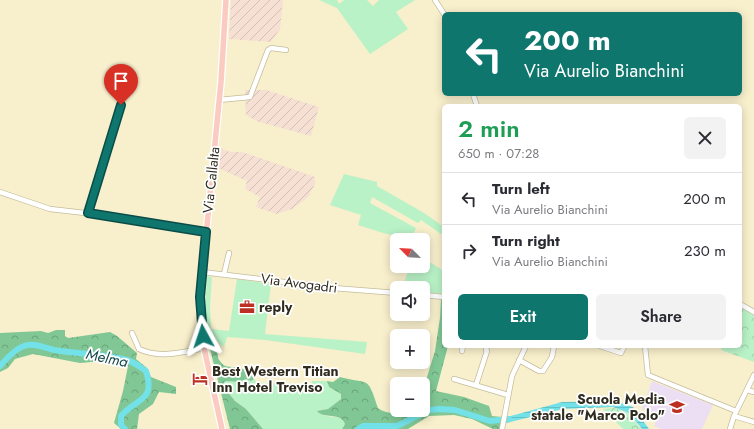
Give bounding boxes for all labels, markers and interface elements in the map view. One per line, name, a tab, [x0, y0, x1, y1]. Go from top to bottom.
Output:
text: 200 m	[524, 20, 611, 61]
icon: left	[458, 28, 510, 80]
text: Via Aurelio Bianchini	[524, 58, 685, 84]
pin	[104, 64, 138, 105]
icon: arrive	[110, 70, 132, 92]
text: 2 min	[458, 111, 520, 146]
button: close	[684, 117, 726, 159]
text: 650 m · 07:28	[458, 144, 539, 163]
street label: Via Callalta	[198, 146, 224, 214]
text: Turn left	[492, 178, 550, 200]
icon: left	[458, 188, 480, 210]
text: 200 m	[683, 188, 726, 210]
text: Via Aurelio Bianchini	[492, 200, 608, 219]
text: Turn right	[492, 230, 560, 252]
north arrow	[390, 233, 430, 273]
map controls	[390, 233, 430, 417]
icon: right	[458, 240, 480, 262]
text: 230 m	[684, 240, 726, 262]
text: Via Aurelio Bianchini	[492, 252, 608, 271]
street label: Via Avogadri	[260, 268, 338, 298]
button: sound	[390, 281, 430, 321]
button: Exit	[458, 294, 588, 340]
button: Share	[596, 294, 726, 340]
place label: reply	[259, 297, 293, 317]
office icon: reply	[238, 298, 256, 316]
position arrow	[182, 315, 224, 357]
button: +	[390, 329, 430, 369]
water label: Melma	[84, 343, 131, 373]
place label: Best Western Titian Inn Hotel Treviso	[212, 361, 339, 397]
hotel icon: Best Western Titian Inn Hotel Treviso	[191, 370, 209, 388]
button: −	[390, 377, 430, 417]
place label: Scuola Media statale "Marco Polo"	[531, 389, 665, 425]
school or university icon: Scuola Media statale "Marco Polo"	[668, 398, 686, 416]

